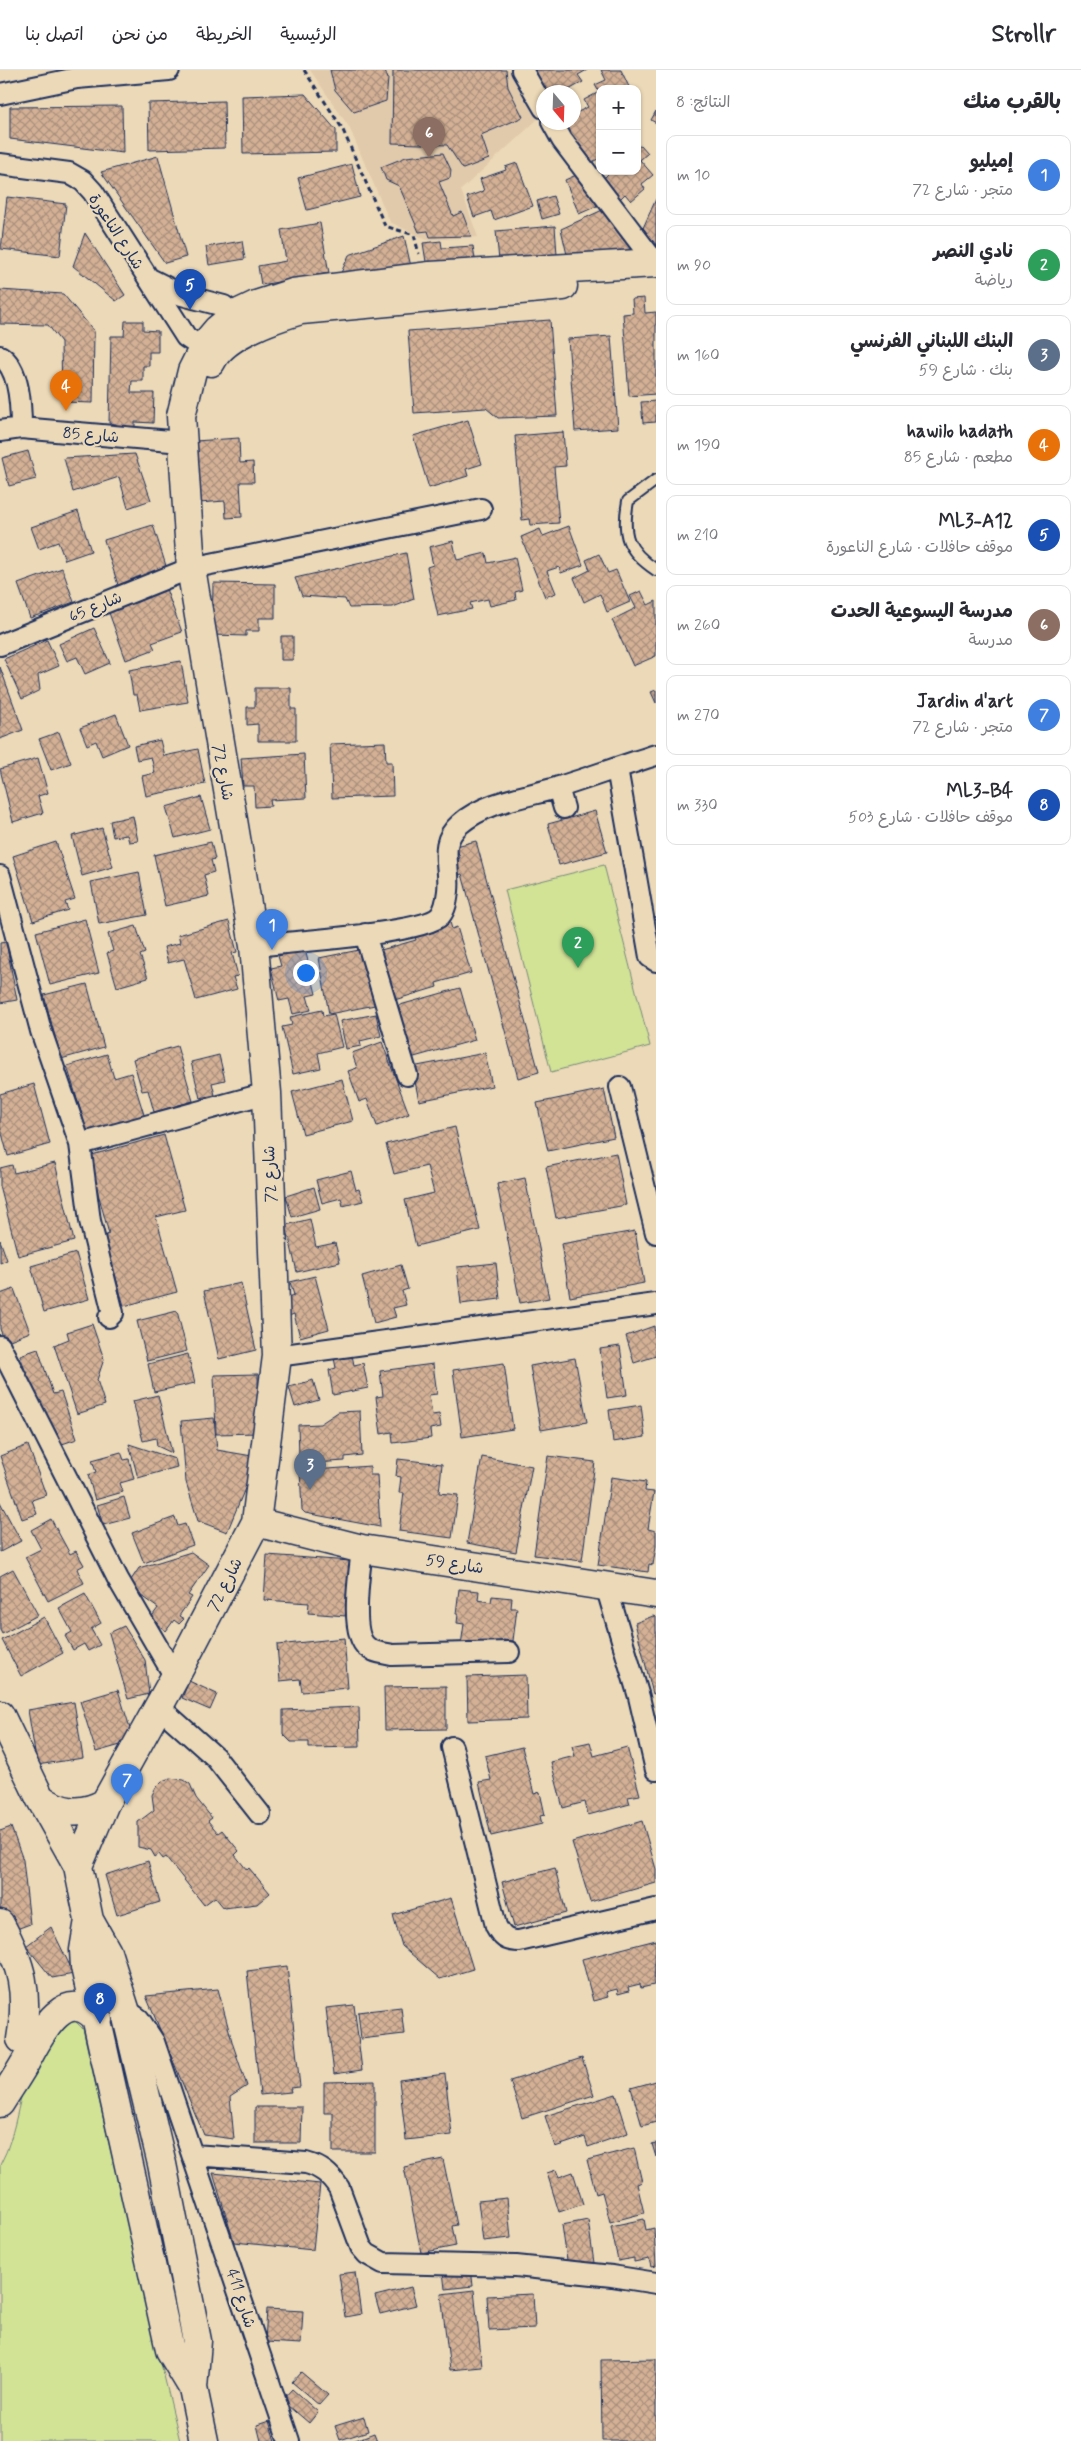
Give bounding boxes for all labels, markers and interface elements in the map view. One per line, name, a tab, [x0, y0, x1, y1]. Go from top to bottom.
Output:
text: Strollr	[992, 19, 1056, 50]
text: اتصل بنا	[25, 23, 84, 47]
text: من نحن	[112, 23, 168, 47]
text: الخريطة	[196, 23, 252, 47]
text: الرئيسية	[280, 23, 337, 47]
north arrow	[536, 85, 581, 130]
map controls	[596, 85, 641, 175]
button: +	[596, 85, 641, 130]
text: بالقرب منك	[963, 88, 1061, 116]
text: النتائج: 8	[676, 92, 731, 113]
pin: 6	[413, 117, 445, 158]
button: −	[596, 130, 641, 175]
text: إميليو	[969, 149, 1013, 174]
text: 10 m	[677, 165, 710, 186]
text: 1	[1040, 165, 1048, 186]
text: متجر · شارع 72	[912, 180, 1013, 201]
street label: شارع الناعورة	[83, 190, 148, 274]
text: نادي النصر	[934, 239, 1013, 264]
text: 90 m	[677, 255, 711, 276]
text: 2	[1040, 255, 1048, 276]
pin: 5	[174, 269, 206, 310]
text: رياضة	[975, 270, 1013, 291]
text: البنك اللبناني الفرنسي	[850, 329, 1013, 354]
text: 160 m	[677, 345, 720, 366]
text: 3	[1040, 345, 1048, 366]
text: بنك · شارع 59	[919, 360, 1013, 381]
pin: 4	[50, 370, 82, 411]
text: hawilo hadath	[907, 419, 1013, 444]
street label: شارع 85	[62, 423, 120, 448]
text: 190 m	[677, 435, 720, 456]
text: 4	[1039, 435, 1049, 456]
text: مطعم · شارع 85	[904, 447, 1013, 468]
text: ML3-A12	[938, 509, 1013, 534]
text: 210 m	[677, 525, 718, 546]
text: 5	[1039, 525, 1049, 546]
text: موقف حافلات · شارع الناعورة	[826, 537, 1013, 558]
street label: شارع 65	[66, 587, 125, 628]
text: مدرسة اليسوعية الحدت	[831, 599, 1013, 624]
text: 260 m	[677, 615, 720, 636]
text: 6	[1040, 615, 1048, 636]
text: مدرسة	[968, 630, 1013, 651]
text: Jardin d'art	[917, 689, 1013, 714]
text: 270 m	[677, 705, 720, 726]
text: 7	[1039, 705, 1049, 726]
text: متجر · شارع 72	[912, 717, 1013, 738]
street label: شارع 72	[207, 742, 238, 802]
text: ML3-B4	[946, 779, 1013, 804]
text: 330 m	[677, 795, 718, 816]
text: 8	[1039, 795, 1049, 816]
text: موقف حافلات · شارع 503	[848, 807, 1013, 828]
pin: 1	[256, 909, 288, 950]
pin: 2	[562, 927, 594, 968]
your location	[293, 960, 319, 986]
street label: شارع 72	[259, 1145, 282, 1203]
pin: 3	[294, 1449, 326, 1490]
street label: شارع 59	[424, 1550, 485, 1579]
street label: شارع 72	[203, 1554, 248, 1615]
pin: 7	[111, 1764, 143, 1805]
pin: 8	[84, 1983, 116, 2024]
street label: شارع 411	[221, 2266, 260, 2331]

